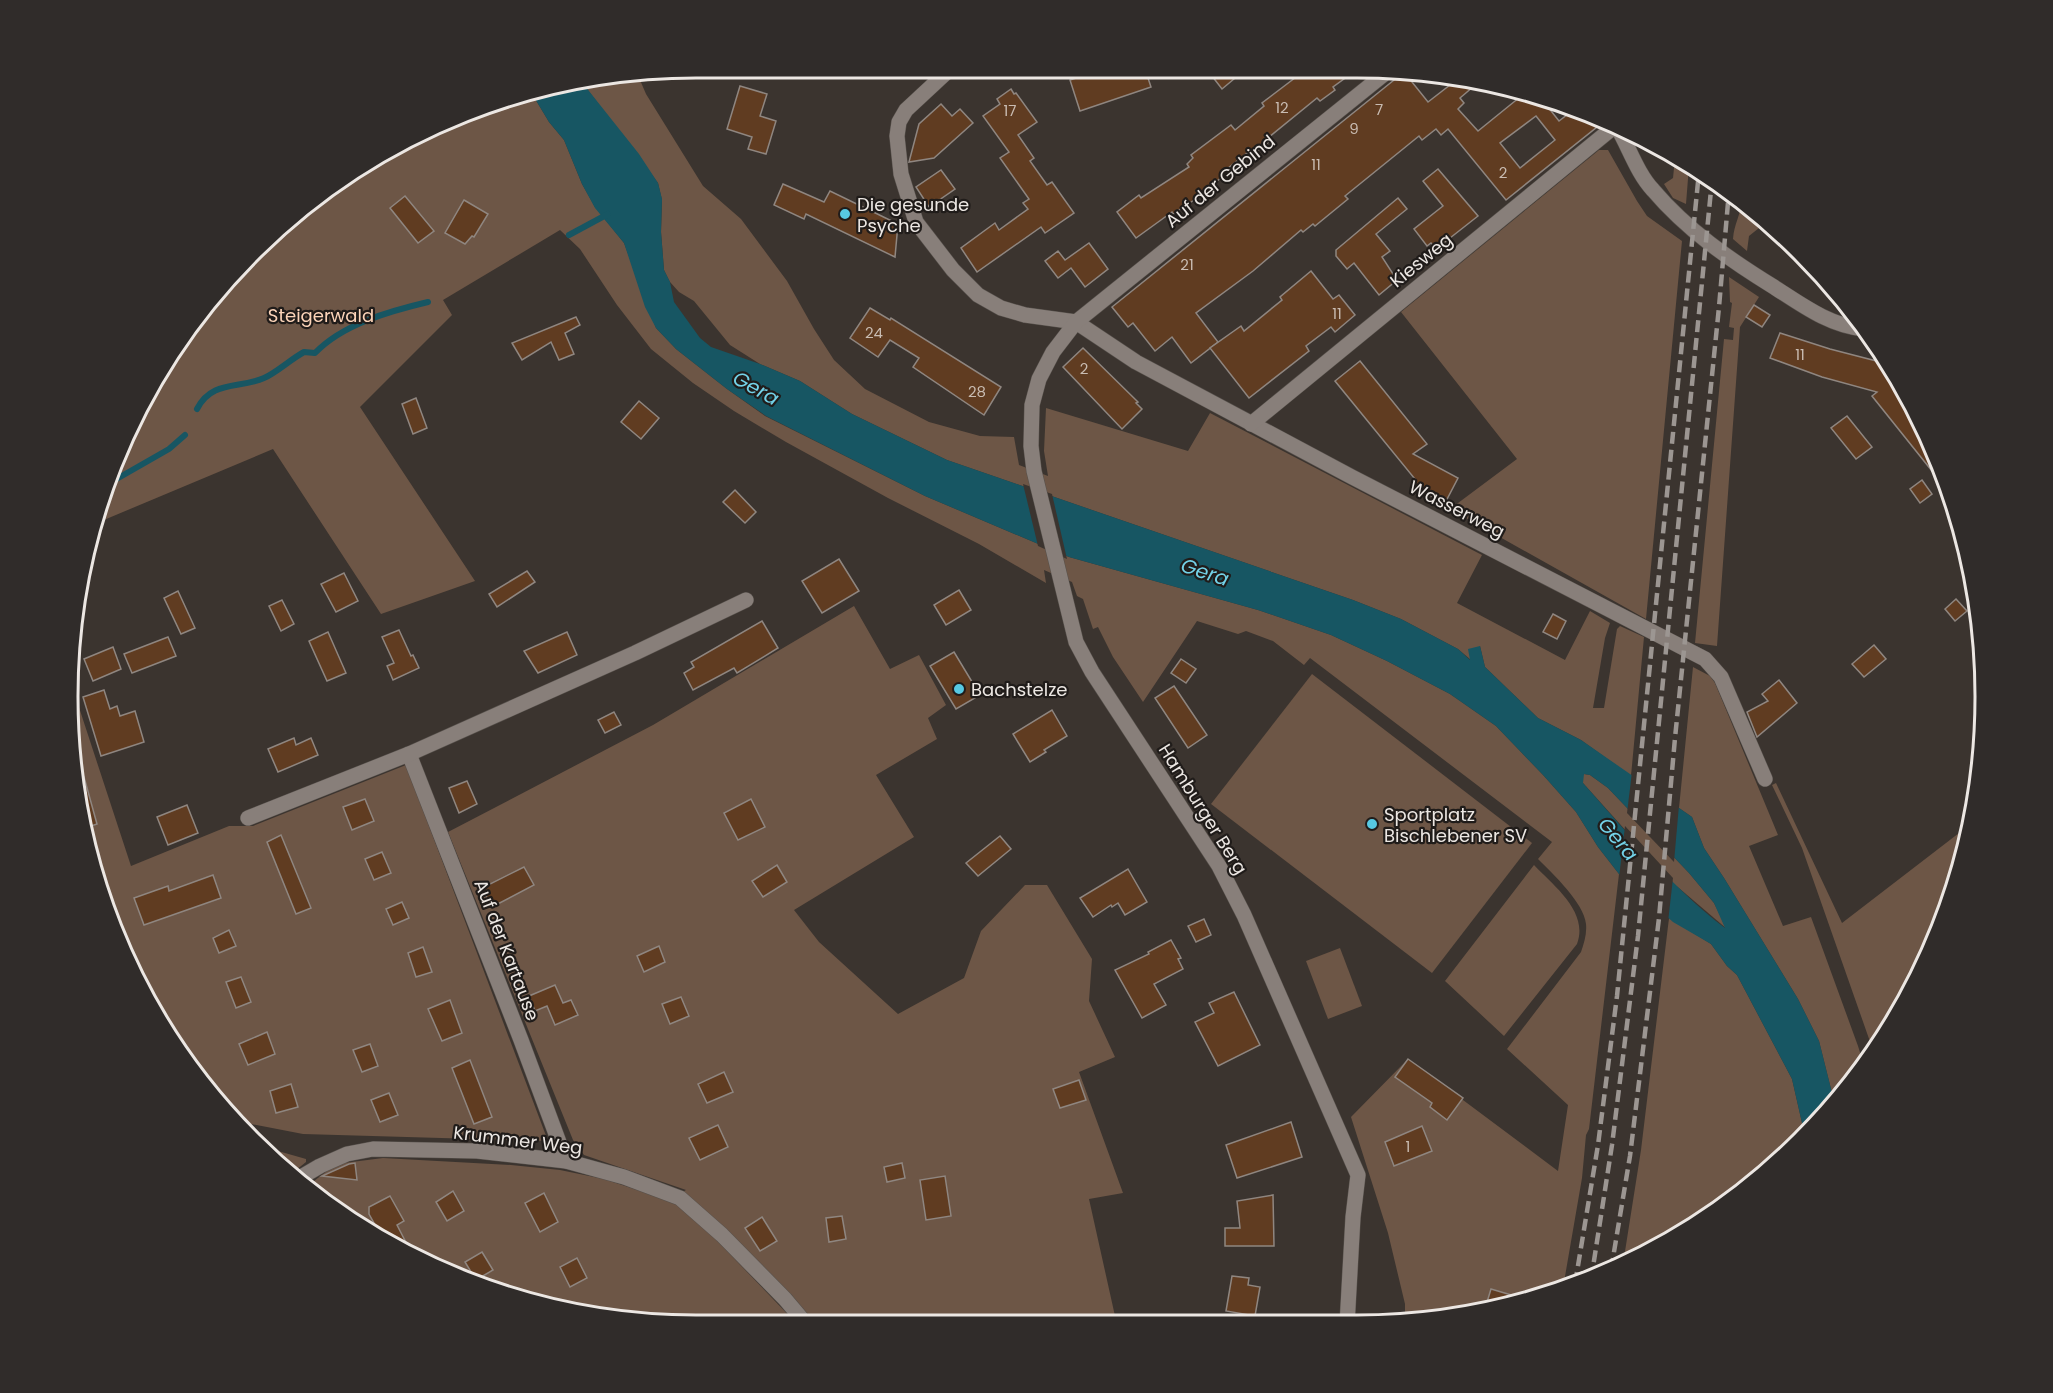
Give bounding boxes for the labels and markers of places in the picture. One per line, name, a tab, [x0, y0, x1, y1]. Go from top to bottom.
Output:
place label: Die gesunde Psyche	[857, 192, 969, 238]
marker: Die gesunde Psyche	[838, 207, 852, 221]
place label: Bachstelze	[971, 677, 1068, 702]
marker: Bachstelze	[952, 682, 966, 696]
place label: Sportplatz Bischlebener SV	[1384, 802, 1527, 848]
marker: Sportplatz Bischlebener SV	[1365, 817, 1379, 831]

